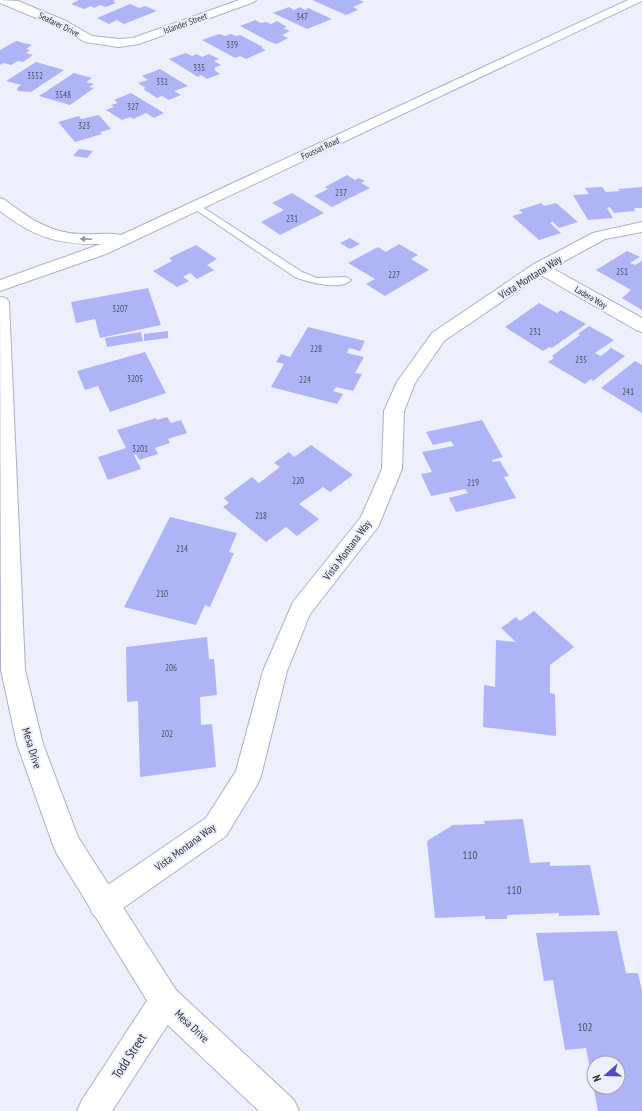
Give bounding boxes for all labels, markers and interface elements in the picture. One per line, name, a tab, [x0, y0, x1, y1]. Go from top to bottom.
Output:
street label: Seafarer Drive	[37, 9, 81, 39]
street label: Islander Street	[162, 10, 209, 36]
house number: 347	[296, 11, 308, 22]
house number: 339	[226, 39, 238, 50]
house number: 335	[193, 62, 205, 73]
house number: 3552	[27, 70, 43, 81]
house number: 331	[156, 76, 168, 87]
house number: 3548	[55, 89, 71, 100]
house number: 327	[127, 101, 139, 112]
house number: 323	[78, 120, 90, 131]
street label: Foussat Road	[299, 134, 341, 162]
house number: 237	[335, 187, 347, 198]
house number: 231	[286, 213, 298, 224]
one-way arrow	[80, 236, 92, 243]
street label: Vista Montana Way	[495, 252, 565, 303]
house number: 251	[616, 266, 628, 277]
house number: 227	[388, 269, 400, 280]
street label: Ladera Way	[573, 283, 610, 311]
house number: 3207	[112, 303, 128, 314]
house number: 231	[529, 326, 541, 337]
house number: 228	[310, 343, 322, 354]
house number: 235	[575, 354, 587, 365]
house number: 3205	[127, 373, 143, 384]
house number: 224	[299, 374, 311, 385]
house number: 241	[622, 386, 634, 397]
house number: 3201	[132, 443, 148, 454]
house number: 220	[292, 475, 304, 486]
house number: 219	[467, 477, 479, 488]
house number: 218	[255, 510, 267, 521]
street label: Vista Montana Way	[319, 516, 375, 584]
house number: 214	[176, 543, 188, 554]
house number: 210	[156, 588, 168, 599]
house number: 206	[165, 662, 177, 673]
street label: Mesa Drive	[19, 726, 45, 771]
house number: 202	[161, 728, 173, 739]
street label: Vista Montana Way	[151, 820, 219, 874]
house number: 110	[463, 848, 477, 862]
house number: 110	[507, 883, 521, 897]
street label: Mesa Drive	[172, 1007, 212, 1046]
house number: 102	[578, 1020, 592, 1034]
street label: Todd Street	[108, 1030, 150, 1082]
north arrow	[586, 1055, 626, 1095]
text: N	[589, 1073, 604, 1084]

